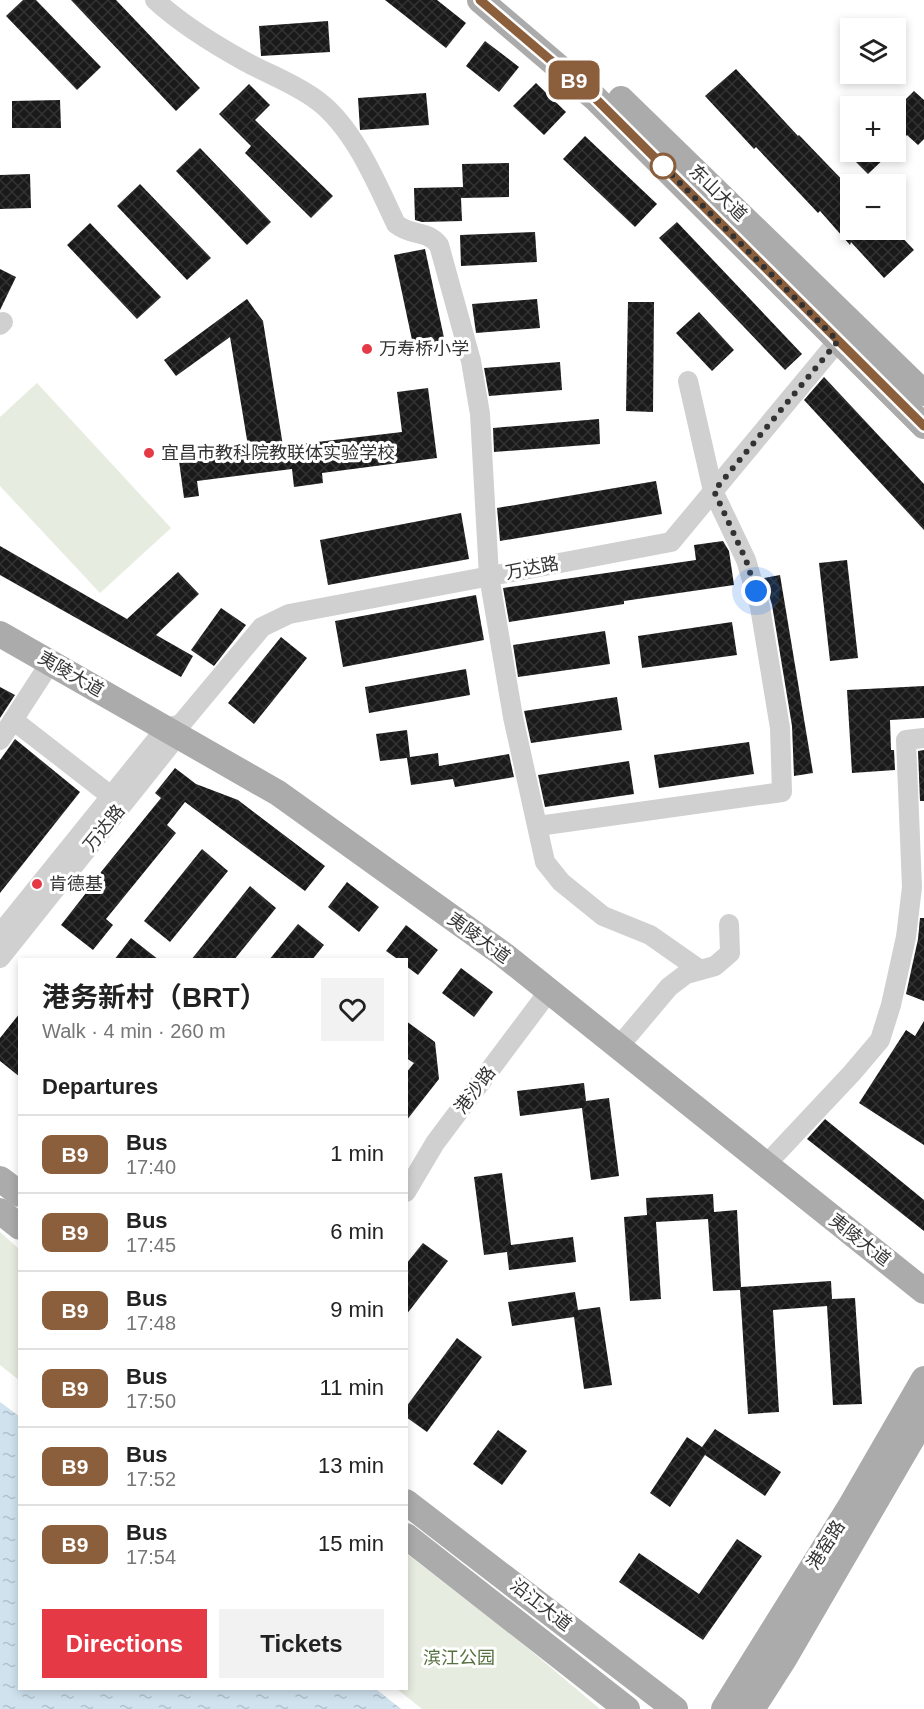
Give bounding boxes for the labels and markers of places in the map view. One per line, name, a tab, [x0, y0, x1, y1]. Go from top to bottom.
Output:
unlabelled marker	[650, 153, 676, 179]
place label: 万寿桥小学	[379, 339, 469, 359]
marker: 万寿桥小学	[360, 342, 374, 356]
place label: 宜昌市教科院教联体实验学校	[161, 443, 395, 463]
marker: 宜昌市教科院教联体实验学校	[142, 446, 156, 460]
place label: 肯德基	[49, 874, 103, 894]
marker: 肯德基	[30, 877, 44, 891]

